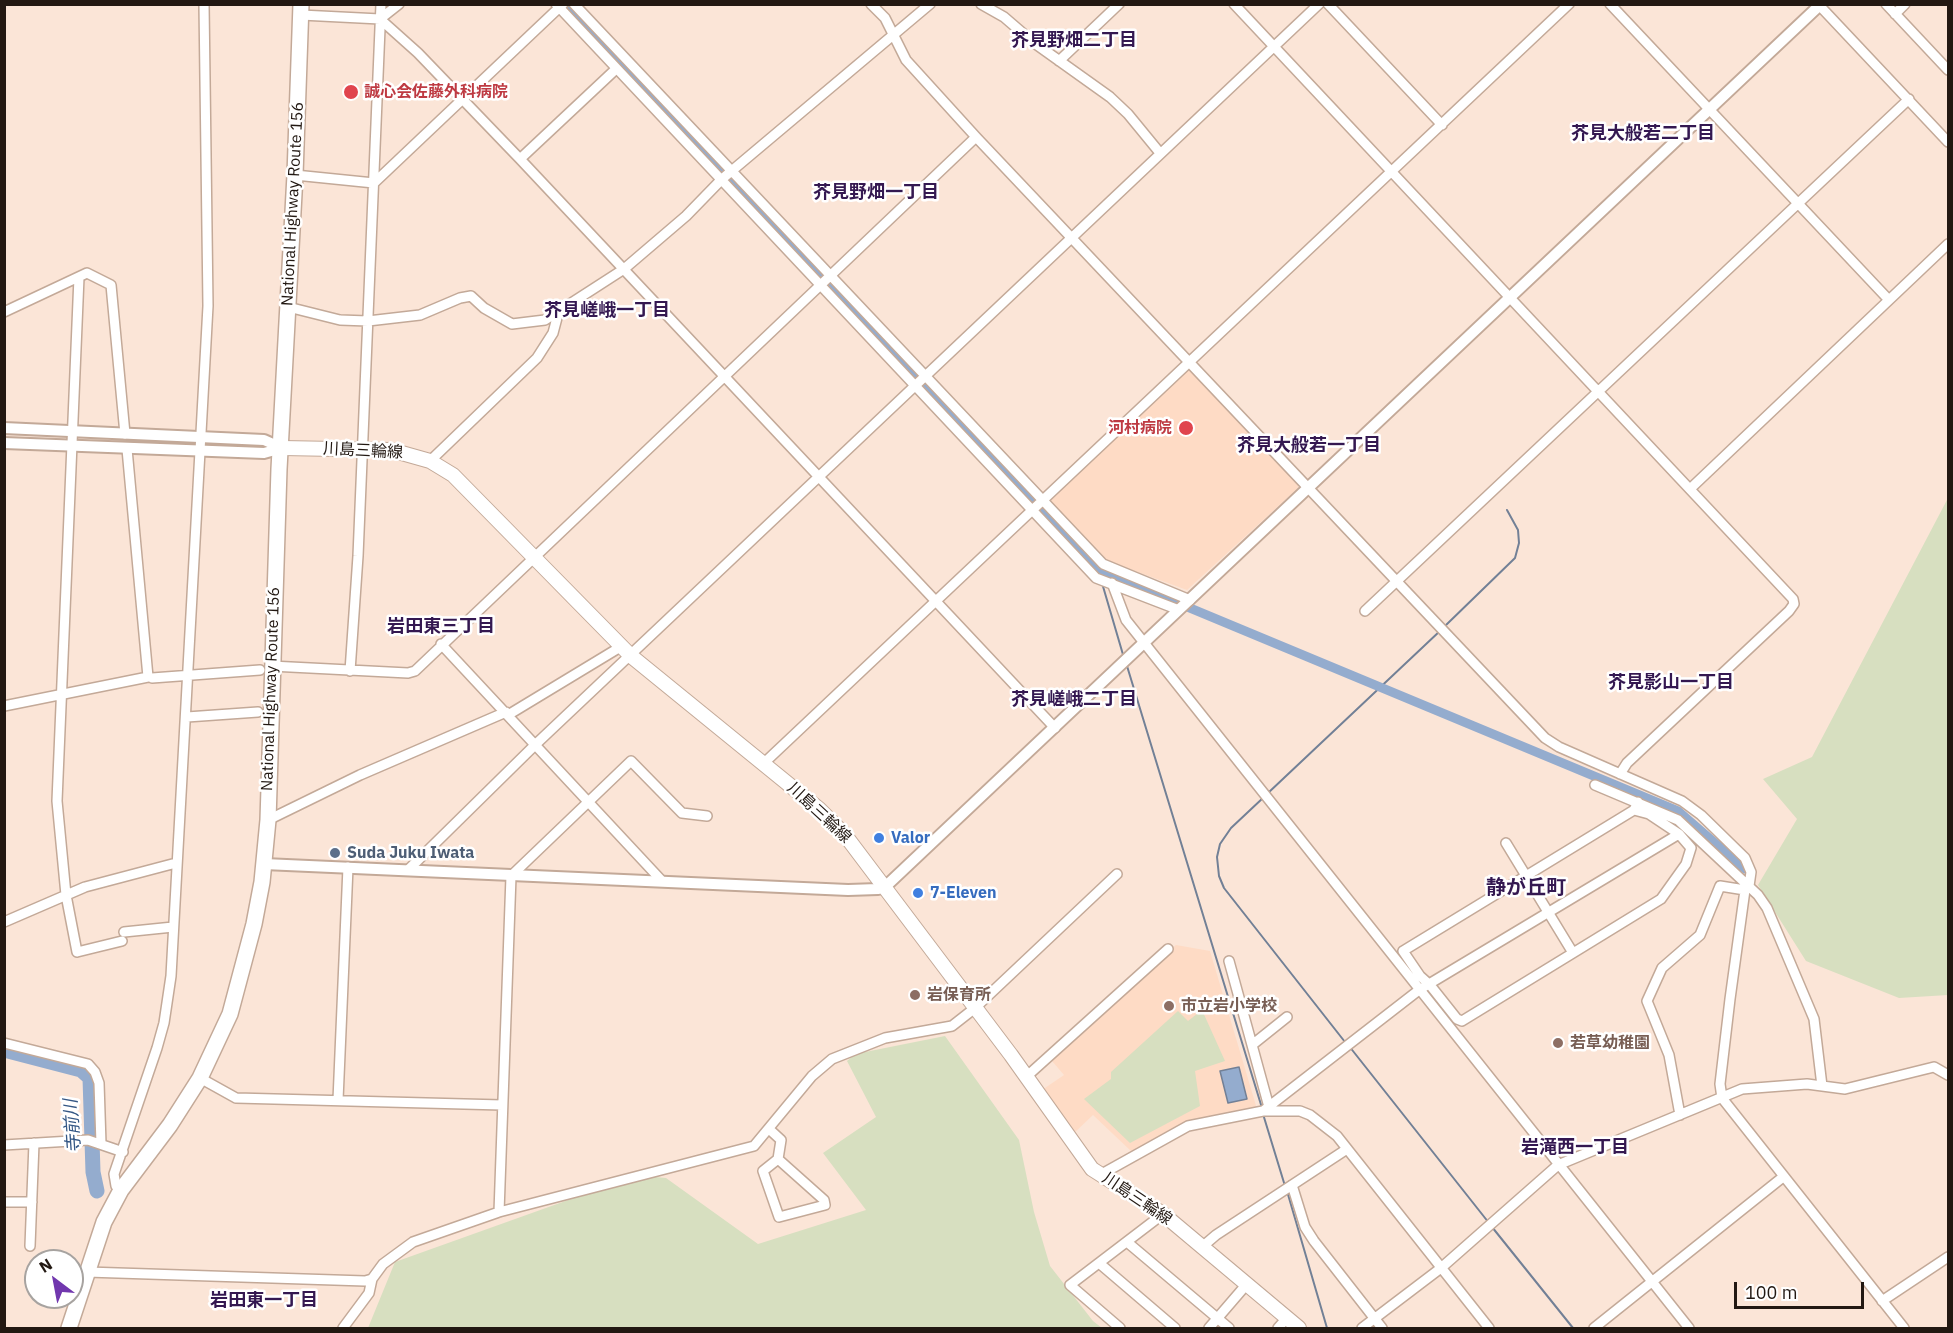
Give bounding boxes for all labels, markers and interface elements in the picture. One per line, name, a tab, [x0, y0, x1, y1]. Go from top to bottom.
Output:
district label: 芥見野畑二丁目	[1011, 30, 1137, 52]
place label: 誠心会佐藤外科病院	[364, 82, 508, 102]
marker: 誠心会佐藤外科病院	[342, 83, 360, 101]
street label: National Highway Route 156	[278, 101, 308, 307]
district label: 芥見大般若二丁目	[1571, 123, 1715, 145]
district label: 芥見野畑一丁目	[813, 182, 939, 204]
district label: 芥見嵯峨一丁目	[544, 300, 670, 322]
place label: 河村病院	[1108, 418, 1172, 438]
marker: 河村病院	[1177, 419, 1195, 437]
district label: 芥見大般若一丁目	[1237, 435, 1381, 457]
street label: 川島三輪線	[323, 439, 403, 463]
street label: National Highway Route 156	[258, 587, 284, 791]
district label: 岩田東三丁目	[387, 616, 495, 638]
district label: 芥見影山一丁目	[1608, 672, 1734, 694]
district label: 芥見嵯峨二丁目	[1011, 689, 1137, 711]
street label: 川島三輪線	[783, 779, 855, 847]
place label: Valor	[891, 828, 930, 848]
marker: Valor	[872, 831, 886, 845]
place label: Suda Juku Iwata	[347, 843, 474, 863]
marker: Suda Juku Iwata	[328, 846, 342, 860]
district label: 静が丘町	[1486, 876, 1566, 900]
place label: 7-Eleven	[930, 883, 996, 903]
marker: 7-Eleven	[911, 886, 925, 900]
place label: 岩保育所	[927, 985, 991, 1005]
marker: 岩保育所	[908, 988, 922, 1002]
place label: 市立岩小学校	[1181, 996, 1277, 1016]
marker: 市立岩小学校	[1162, 999, 1176, 1013]
place label: 若草幼稚園	[1570, 1033, 1650, 1053]
marker: 若草幼稚園	[1551, 1036, 1565, 1050]
water label: 寺前川	[60, 1098, 86, 1154]
district label: 岩滝西一丁目	[1521, 1137, 1629, 1159]
street label: 川島三輪線	[1098, 1169, 1176, 1229]
north arrow	[24, 1249, 84, 1309]
text: N	[35, 1254, 56, 1277]
scale bar	[1737, 1270, 1868, 1308]
text: 100 m	[1745, 1281, 1797, 1304]
district label: 岩田東一丁目	[210, 1290, 318, 1312]

